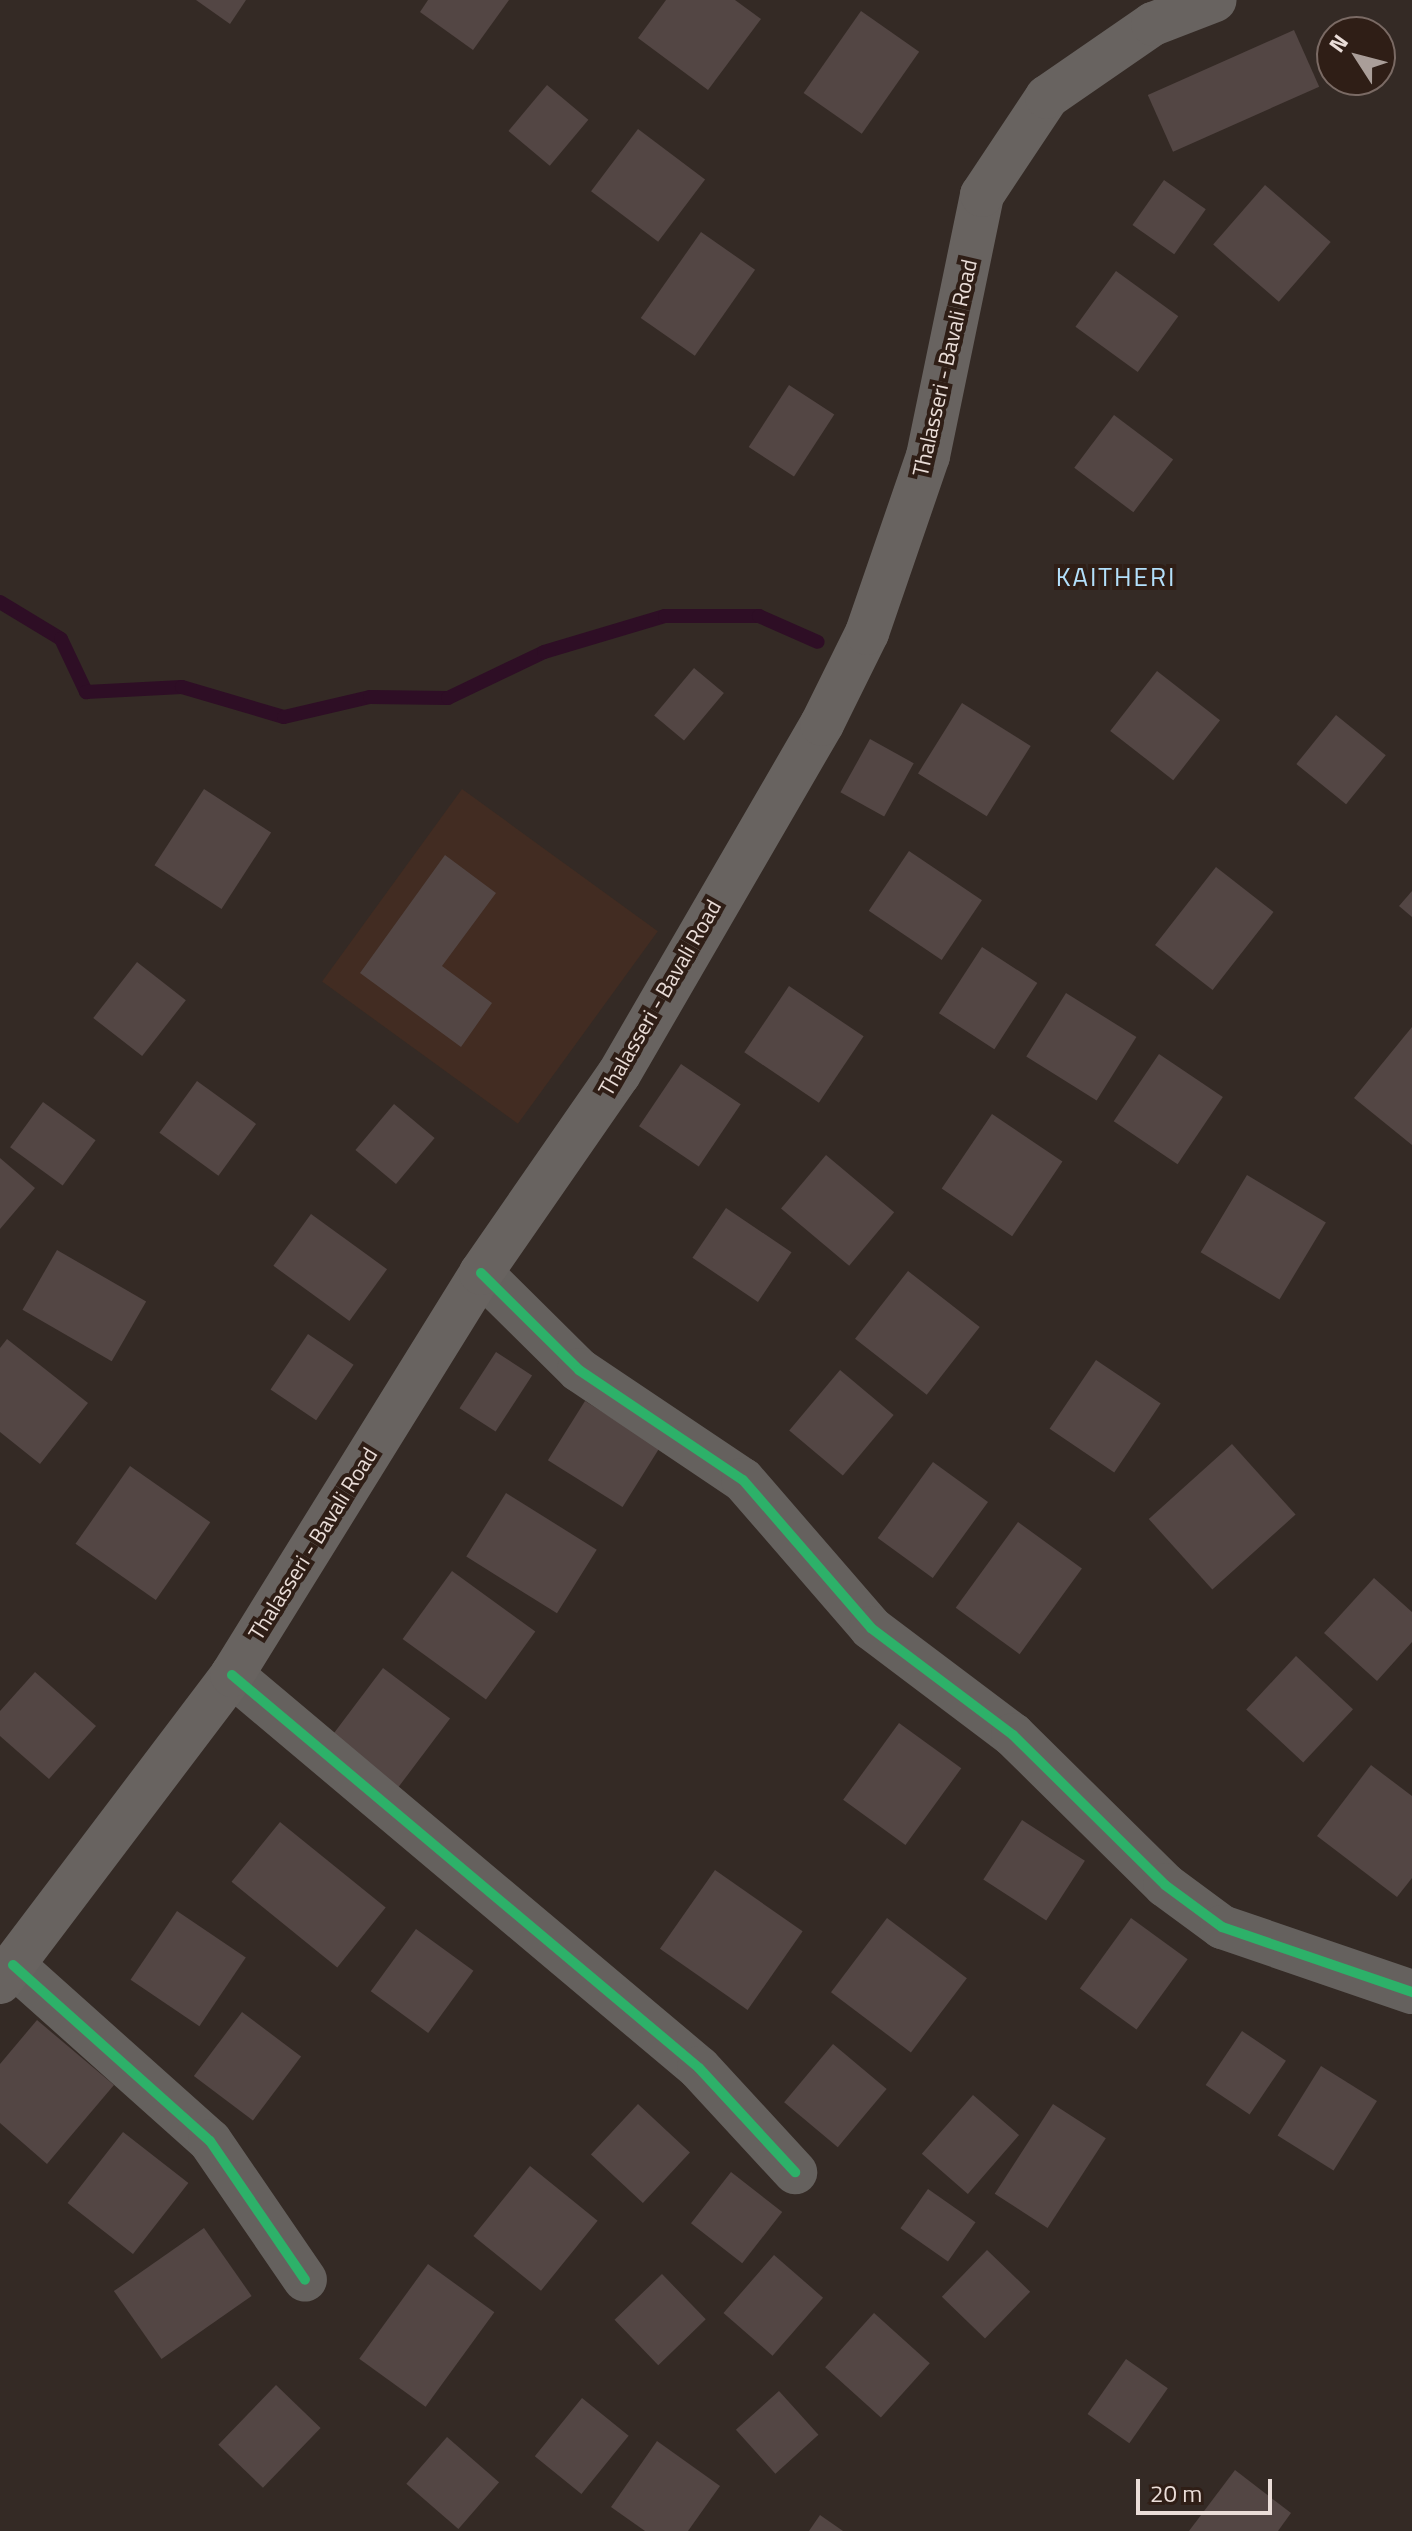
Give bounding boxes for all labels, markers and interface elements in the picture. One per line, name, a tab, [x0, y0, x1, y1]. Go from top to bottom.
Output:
north arrow	[1316, 16, 1396, 96]
text: N	[1320, 27, 1356, 59]
street label: Thalasseri - Bavali Road	[907, 257, 983, 479]
district label: KAITHERI	[1056, 561, 1176, 593]
street label: Thalasseri - Bavali Road	[593, 895, 727, 1101]
street label: Thalasseri - Bavali Road	[243, 1443, 383, 1645]
scale bar	[1140, 2463, 1276, 2513]
text: 20 m	[1150, 2475, 1202, 2511]

